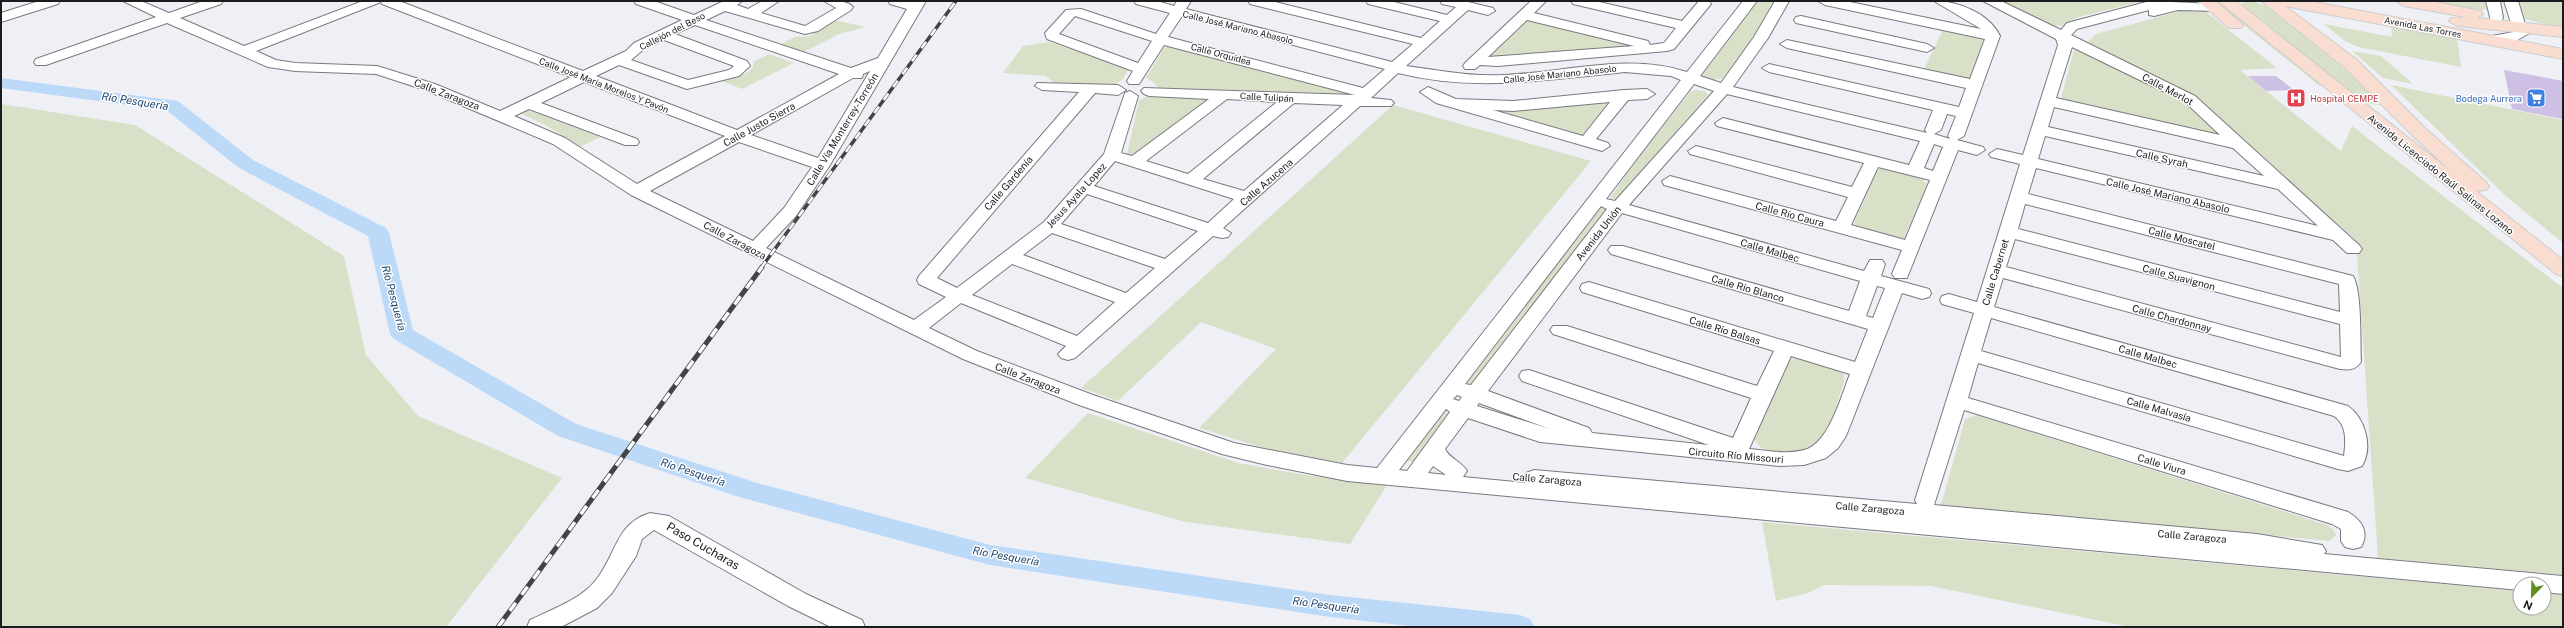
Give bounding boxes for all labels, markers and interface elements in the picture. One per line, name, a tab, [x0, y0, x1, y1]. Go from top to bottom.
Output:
street label: Calle José Mariano Abasolo	[1182, 8, 1294, 46]
street label: Callejón del Beso	[637, 10, 707, 52]
street label: Avenida Las Torres	[2383, 14, 2463, 40]
street label: Calle Orquídea	[1190, 41, 1252, 67]
street label: Calle José María Morelos Y Pavón	[538, 55, 670, 115]
street label: Calle José Mariano Abasolo	[1503, 63, 1617, 85]
street label: Calle Vía Monterrey-Torreón	[804, 70, 881, 187]
street label: Calle Merlot	[2140, 70, 2196, 108]
street label: Calle Zaragoza	[413, 76, 481, 112]
hospital icon: Hospital CEMPE	[2285, 87, 2307, 109]
supermarket icon: Bodega Aurrera	[2525, 87, 2547, 109]
water label: Río Pesquería	[101, 90, 169, 112]
street label: Calle Tulipán	[1240, 90, 1294, 104]
place label: Hospital CEMPE	[2310, 93, 2379, 104]
place label: Bodega Aurrera	[2456, 93, 2522, 104]
street label: Calle Justo Sierra	[721, 99, 797, 149]
street label: Avenida Licenciado Raúl Salinas Lozano	[2365, 111, 2517, 237]
street label: Calle Syrah	[2135, 146, 2189, 170]
street label: Calle Gardenía	[981, 153, 1035, 213]
street label: Calle Azucena	[1237, 156, 1295, 208]
street label: Jesus Ayala Lopez	[1044, 160, 1109, 230]
street label: Calle José Mariano Abasolo	[2105, 175, 2231, 215]
street label: Calle Río Caura	[1754, 199, 1826, 229]
street label: Avenida Unión	[1573, 203, 1623, 263]
street label: Calle Zaragoza	[702, 218, 768, 262]
street label: Calle Moscatel	[2147, 224, 2217, 252]
street label: Calle Malbec	[1739, 236, 1801, 264]
street label: Calle Cabernet	[1979, 237, 2011, 307]
street label: Calle Suavignon	[2141, 262, 2217, 293]
water label: Río Pesquería	[379, 264, 409, 332]
street label: Calle Río Blanco	[1710, 272, 1786, 304]
street label: Calle Chardonnay	[2131, 302, 2214, 335]
street label: Calle Río Balsas	[1688, 313, 1762, 347]
street label: Calle Malbec	[2117, 342, 2179, 370]
street label: Calle Zaragoza	[994, 360, 1062, 396]
street label: Calle Malvasía	[2125, 394, 2193, 424]
street label: Circuito Río Missouri	[1688, 445, 1784, 465]
street label: Calle Viura	[2136, 451, 2188, 477]
water label: Río Pesquería	[659, 456, 727, 488]
street label: Calle Zaragoza	[1512, 470, 1582, 488]
street label: Calle Zaragoza	[1835, 499, 1905, 517]
street label: Paso Cucharas	[664, 519, 742, 573]
street label: Calle Zaragoza	[2157, 527, 2227, 545]
water label: Río Pesquería	[972, 544, 1040, 568]
north arrow	[2512, 576, 2552, 616]
water label: Río Pesquería	[1292, 594, 1360, 616]
text: N	[2522, 598, 2534, 612]

